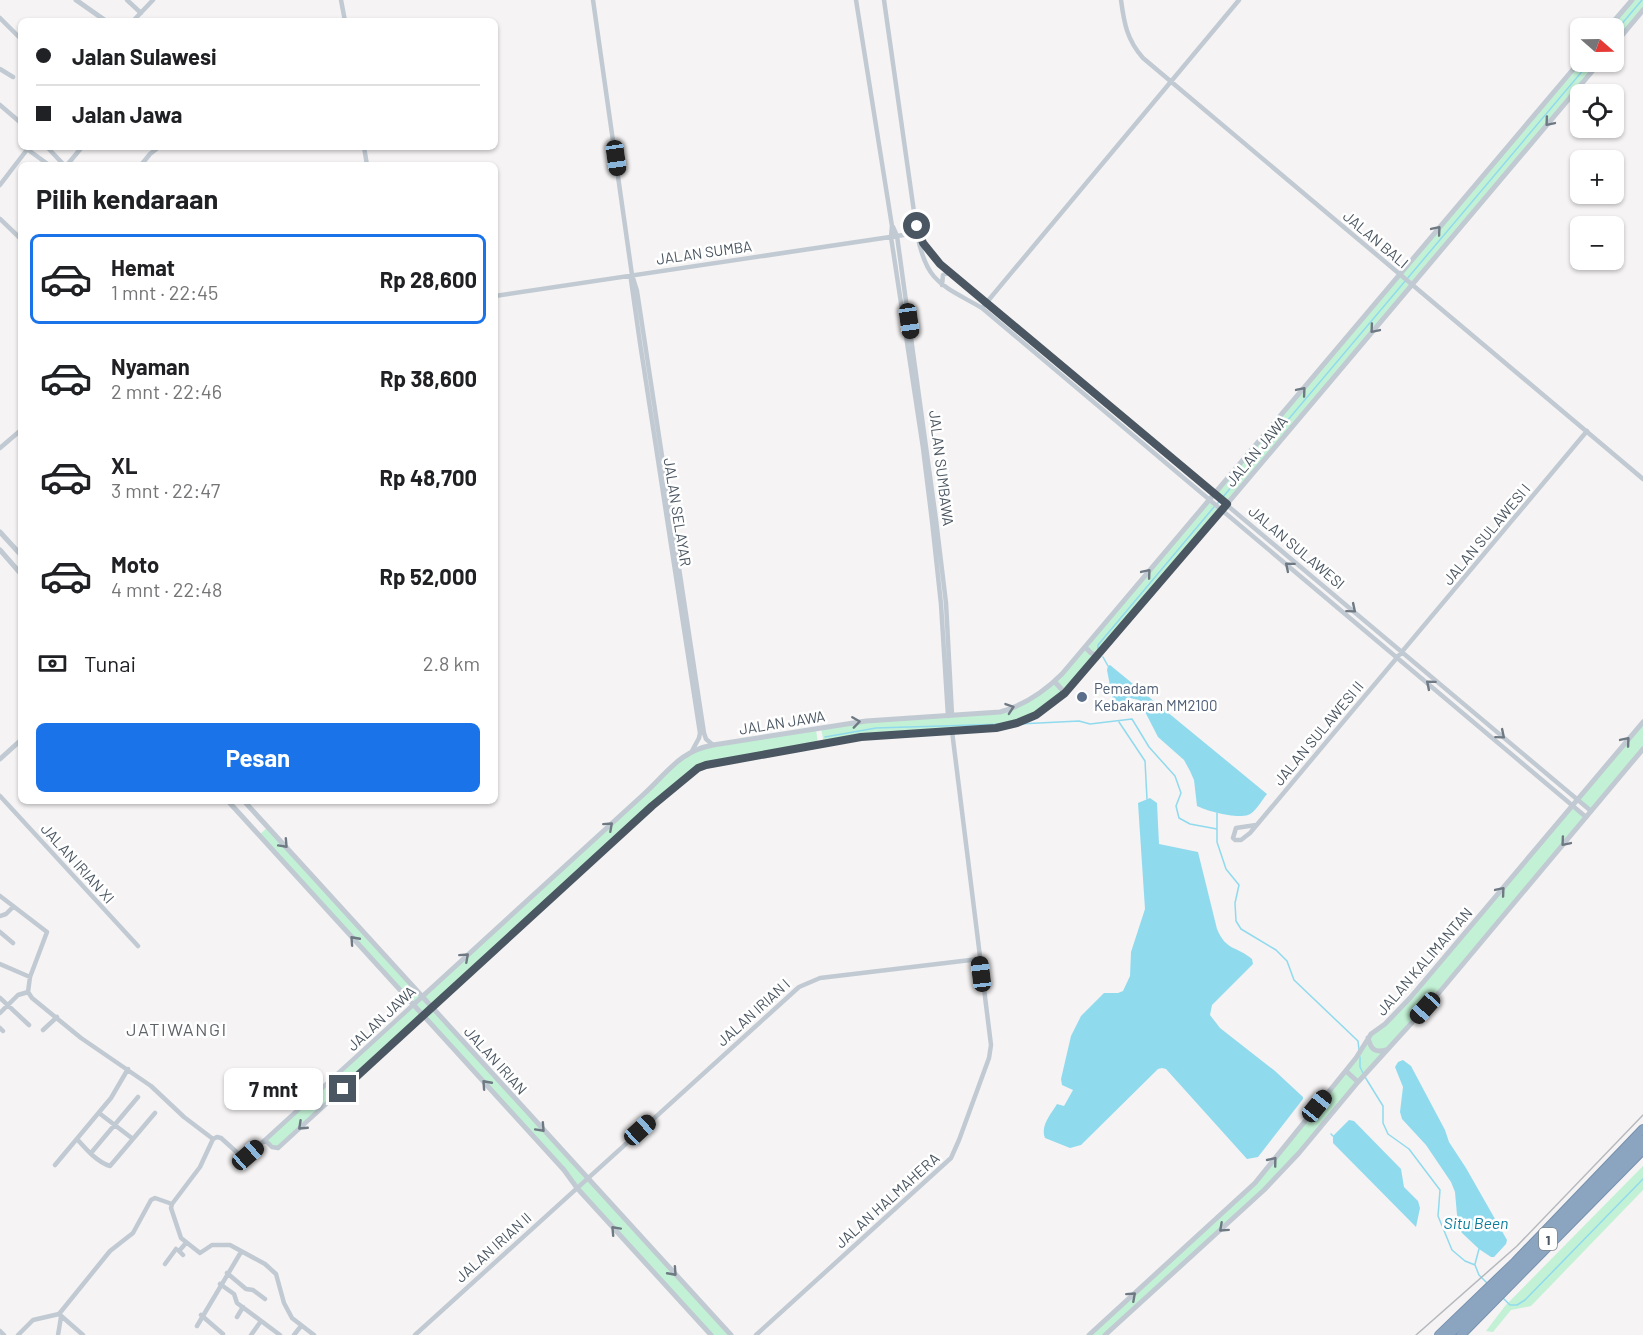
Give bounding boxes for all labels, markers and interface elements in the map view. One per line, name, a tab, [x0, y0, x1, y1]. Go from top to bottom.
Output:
north arrow	[1570, 18, 1624, 72]
map controls	[1570, 18, 1624, 270]
text: Jalan Sulawesi	[72, 43, 217, 69]
button: locate	[1570, 84, 1624, 138]
text: Jalan Jawa	[72, 101, 182, 127]
one-way arrow	[1545, 115, 1556, 126]
car	[605, 139, 627, 177]
button: +	[1570, 150, 1624, 204]
text: Pilih kendaraan	[36, 182, 218, 214]
street label: JALAN BALI	[1340, 207, 1412, 271]
route start	[903, 212, 930, 239]
button: −	[1570, 216, 1624, 270]
one-way arrow	[1430, 226, 1441, 237]
street label: JALAN SUMBA	[655, 236, 753, 268]
icon: car	[39, 252, 93, 306]
text: Hemat	[111, 254, 175, 280]
text: Rp 28,600	[380, 266, 477, 292]
text: 1 mnt · 22:45	[111, 280, 218, 304]
car	[898, 302, 920, 340]
one-way arrow	[1371, 322, 1382, 333]
icon: car	[39, 351, 93, 405]
text: Nyaman	[111, 353, 190, 379]
text: Rp 38,600	[380, 365, 477, 391]
text: 2 mnt · 22:46	[111, 379, 222, 403]
one-way arrow	[1294, 387, 1305, 398]
street label: JALAN SUMBAWA	[926, 409, 958, 527]
street label: JALAN JAWA	[1221, 412, 1291, 490]
icon: car	[39, 450, 93, 504]
text: XL	[111, 452, 137, 478]
street label: JALAN SELAYAR	[661, 456, 695, 568]
text: Rp 48,700	[380, 464, 477, 490]
text: 3 mnt · 22:47	[111, 478, 220, 502]
street label: JALAN SULAWESI I	[1438, 480, 1534, 588]
street label: JALAN SULAWESI	[1245, 502, 1349, 592]
icon: car	[39, 549, 93, 603]
text: Moto	[111, 551, 159, 577]
text: Rp 52,000	[380, 563, 477, 589]
one-way arrow	[1285, 563, 1296, 574]
one-way arrow	[1140, 569, 1151, 580]
text: 4 mnt · 22:48	[111, 577, 222, 601]
one-way arrow	[1345, 602, 1356, 613]
icon: cash	[36, 647, 69, 680]
text: Tunai	[84, 650, 136, 676]
text: 2.8 km	[423, 651, 480, 675]
street label: JALAN SULAWESI II	[1269, 677, 1367, 789]
place label: Pemadam Kebakaran MM2100	[1094, 679, 1218, 714]
one-way arrow	[1426, 680, 1437, 691]
marker: Pemadam Kebakaran MM2100	[1075, 690, 1089, 704]
one-way arrow	[1004, 703, 1015, 716]
street label: JALAN JAWA	[738, 706, 826, 738]
one-way arrow	[852, 717, 861, 729]
button: Pesan	[36, 723, 480, 792]
one-way arrow	[1495, 728, 1506, 739]
one-way arrow	[1619, 737, 1630, 748]
street label: JALAN IRIAN XI	[38, 819, 118, 907]
one-way arrow	[603, 822, 613, 833]
one-way arrow	[1561, 835, 1572, 846]
one-way arrow	[277, 837, 288, 847]
one-way arrow	[1493, 887, 1504, 898]
street label: JALAN KALIMANTAN	[1372, 903, 1476, 1019]
one-way arrow	[350, 936, 361, 947]
one-way arrow	[459, 953, 469, 964]
car	[970, 955, 992, 993]
street label: JALAN IRIAN I	[713, 974, 793, 1050]
street label: JALAN JAWA	[343, 982, 419, 1054]
car	[1406, 989, 1444, 1027]
district label: JATIWANGI	[126, 1018, 228, 1040]
street label: JALAN IRIAN	[461, 1022, 531, 1098]
callout: 7 mnt	[223, 1068, 322, 1110]
route end	[329, 1075, 356, 1102]
text: 7 mnt	[249, 1077, 298, 1101]
one-way arrow	[482, 1080, 493, 1091]
car	[1299, 1086, 1335, 1126]
car	[621, 1111, 659, 1149]
one-way arrow	[299, 1118, 310, 1129]
one-way arrow	[534, 1122, 545, 1132]
car	[229, 1136, 267, 1174]
street label: JALAN HALMAHERA	[831, 1148, 943, 1252]
one-way arrow	[1265, 1157, 1276, 1168]
street label: JALAN IRIAN II	[451, 1208, 535, 1286]
water label: Situ Been	[1444, 1213, 1508, 1232]
one-way arrow	[1219, 1221, 1229, 1232]
one-way arrow	[611, 1226, 622, 1236]
road number: 1	[1539, 1228, 1557, 1250]
one-way arrow	[666, 1265, 677, 1276]
one-way arrow	[1125, 1292, 1136, 1303]

